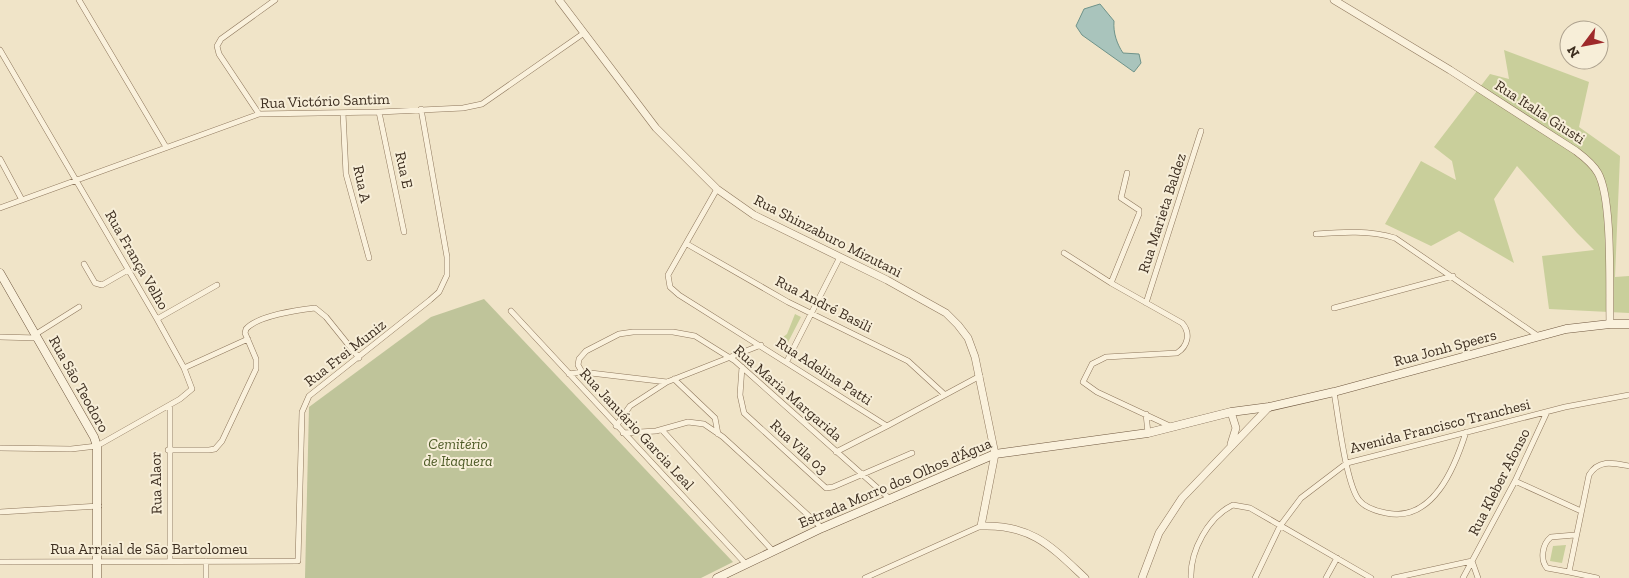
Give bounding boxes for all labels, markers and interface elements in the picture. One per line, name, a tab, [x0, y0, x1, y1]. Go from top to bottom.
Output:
north arrow	[1559, 20, 1609, 70]
text: N	[1563, 42, 1583, 61]
street label: Rua Italia Giusti	[1492, 76, 1588, 148]
street label: Rua Victório Santim	[260, 90, 390, 112]
street label: Rua E	[391, 150, 417, 190]
street label: Rua Marieta Baldez	[1134, 151, 1190, 275]
street label: Rua A	[349, 164, 375, 205]
street label: Rua Shinzaburo Mizutani	[751, 191, 905, 281]
street label: Rua França Velho	[101, 207, 173, 313]
street label: Rua André Basili	[772, 272, 876, 336]
street label: Rua Frei Muniz	[301, 315, 389, 390]
street label: Rua Jonh Speers	[1392, 326, 1498, 370]
street label: Rua São Teodoro	[45, 333, 113, 436]
street label: Rua Adelina Patti	[772, 333, 876, 409]
street label: Rua Maria Margarida	[730, 341, 846, 445]
street label: Rua Januário Garcia Leal	[576, 364, 698, 494]
street label: Avenida Francisco Tranchesi	[1348, 395, 1532, 457]
street label: Rua Vila 03	[767, 416, 831, 478]
street label: Rua Kleber Afonso	[1464, 425, 1534, 539]
street label: Estrada Morro dos Olhos d'Água	[796, 434, 994, 532]
park label: Cemitério de Itaquera	[423, 435, 493, 470]
street label: Rua Alaor	[146, 451, 166, 515]
street label: Rua Arraial de São Bartolomeu	[50, 540, 248, 558]

